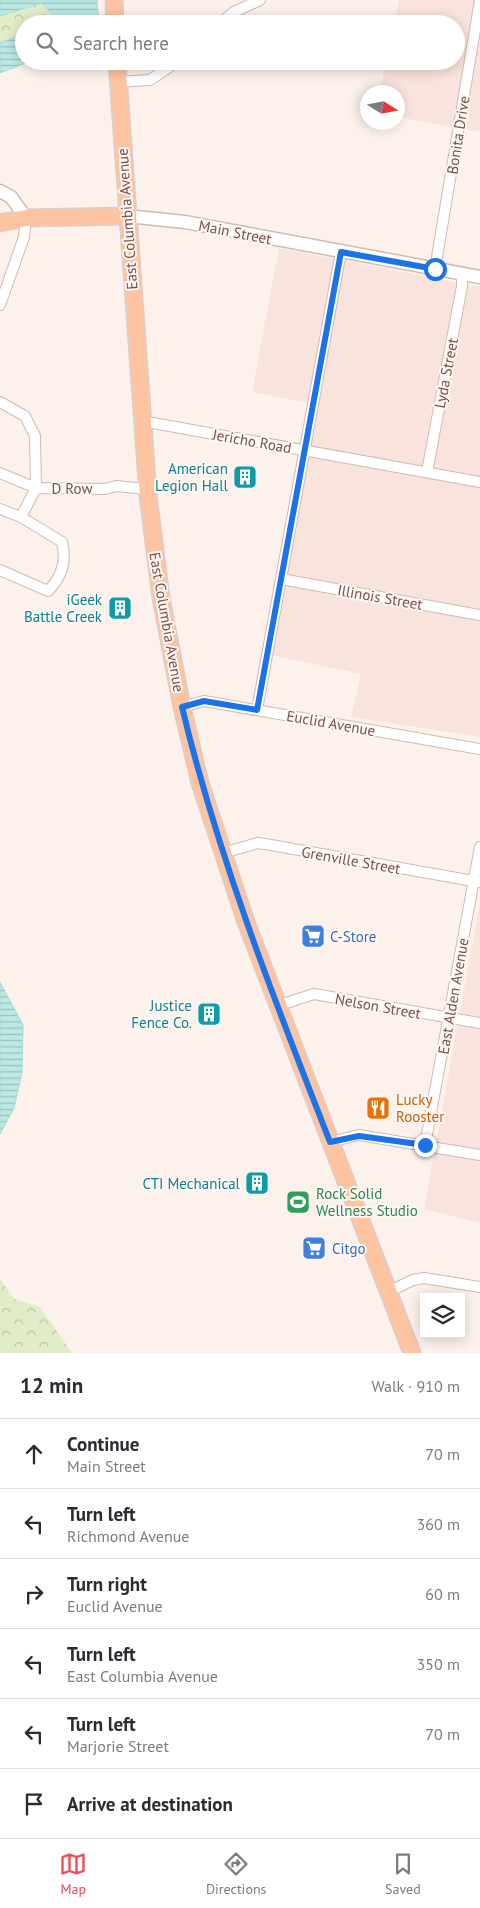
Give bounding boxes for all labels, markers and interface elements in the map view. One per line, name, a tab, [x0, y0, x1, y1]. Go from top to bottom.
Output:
search box	[15, 15, 465, 70]
icon: search	[33, 29, 61, 57]
text: Search here	[73, 31, 169, 55]
north arrow	[360, 85, 405, 130]
street label: Bonita Drive	[442, 94, 474, 176]
street label: East Columbia Avenue	[113, 148, 141, 290]
street label: Main Street	[197, 216, 273, 248]
route start	[424, 258, 447, 281]
street label: Lyda Street	[430, 336, 462, 410]
street label: Jericho Road	[210, 425, 293, 457]
place label: American Legion Hall	[155, 459, 229, 495]
building icon: American Legion Hall	[232, 464, 258, 490]
street label: D Row	[52, 479, 92, 498]
street label: East Columbia Avenue	[145, 551, 189, 693]
street label: Illinois Street	[336, 580, 424, 614]
place label: iGeek Battle Creek	[24, 590, 103, 626]
building icon: iGeek Battle Creek	[107, 595, 133, 621]
street label: Euclid Avenue	[285, 706, 377, 740]
street label: Grenville Street	[300, 842, 402, 878]
supermarket icon: C-Store	[300, 923, 326, 949]
place label: C-Store	[330, 927, 376, 946]
street label: East Alden Avenue	[433, 936, 473, 1056]
street label: Nelson Street	[334, 989, 422, 1023]
place label: Justice Fence Co.	[131, 996, 192, 1032]
building icon: Justice Fence Co.	[196, 1001, 222, 1027]
place label: Lucky Rooster	[396, 1090, 444, 1126]
restaurant icon: Lucky Rooster	[365, 1095, 391, 1121]
route end	[414, 1134, 437, 1157]
building icon: CTI Mechanical	[244, 1170, 270, 1196]
place label: CTI Mechanical	[143, 1174, 241, 1193]
place label: Rock Solid Wellness Studio	[316, 1184, 418, 1220]
sports icon: Rock Solid Wellness Studio	[285, 1189, 311, 1215]
supermarket icon: Citgo	[301, 1235, 327, 1261]
place label: Citgo	[332, 1239, 366, 1258]
map controls	[420, 1293, 465, 1338]
button: layers	[420, 1293, 465, 1338]
text: 12 min	[20, 1372, 83, 1399]
text: Walk · 910 m	[371, 1376, 460, 1396]
text: Continue	[67, 1432, 139, 1456]
icon: ahead	[20, 1440, 48, 1468]
text: 70 m	[425, 1444, 460, 1464]
text: Main Street	[67, 1456, 146, 1476]
text: Turn left	[67, 1502, 136, 1526]
icon: left	[20, 1510, 48, 1538]
text: 360 m	[417, 1514, 460, 1534]
text: Richmond Avenue	[67, 1526, 189, 1546]
text: Turn right	[67, 1572, 147, 1596]
icon: right	[20, 1580, 48, 1608]
text: 60 m	[425, 1584, 460, 1604]
text: Euclid Avenue	[67, 1596, 163, 1616]
text: Turn left	[67, 1642, 136, 1666]
icon: left	[20, 1650, 48, 1678]
text: 350 m	[417, 1654, 460, 1674]
text: East Columbia Avenue	[67, 1666, 218, 1686]
text: Turn left	[67, 1712, 136, 1736]
icon: left	[20, 1720, 48, 1748]
text: 70 m	[425, 1724, 460, 1744]
text: Marjorie Street	[67, 1736, 169, 1756]
icon: arrive	[20, 1790, 48, 1818]
text: Arrive at destination	[67, 1792, 233, 1816]
tab: Map	[59, 1850, 87, 1898]
tab: Directions	[206, 1850, 266, 1898]
tab: Saved	[385, 1850, 421, 1898]

